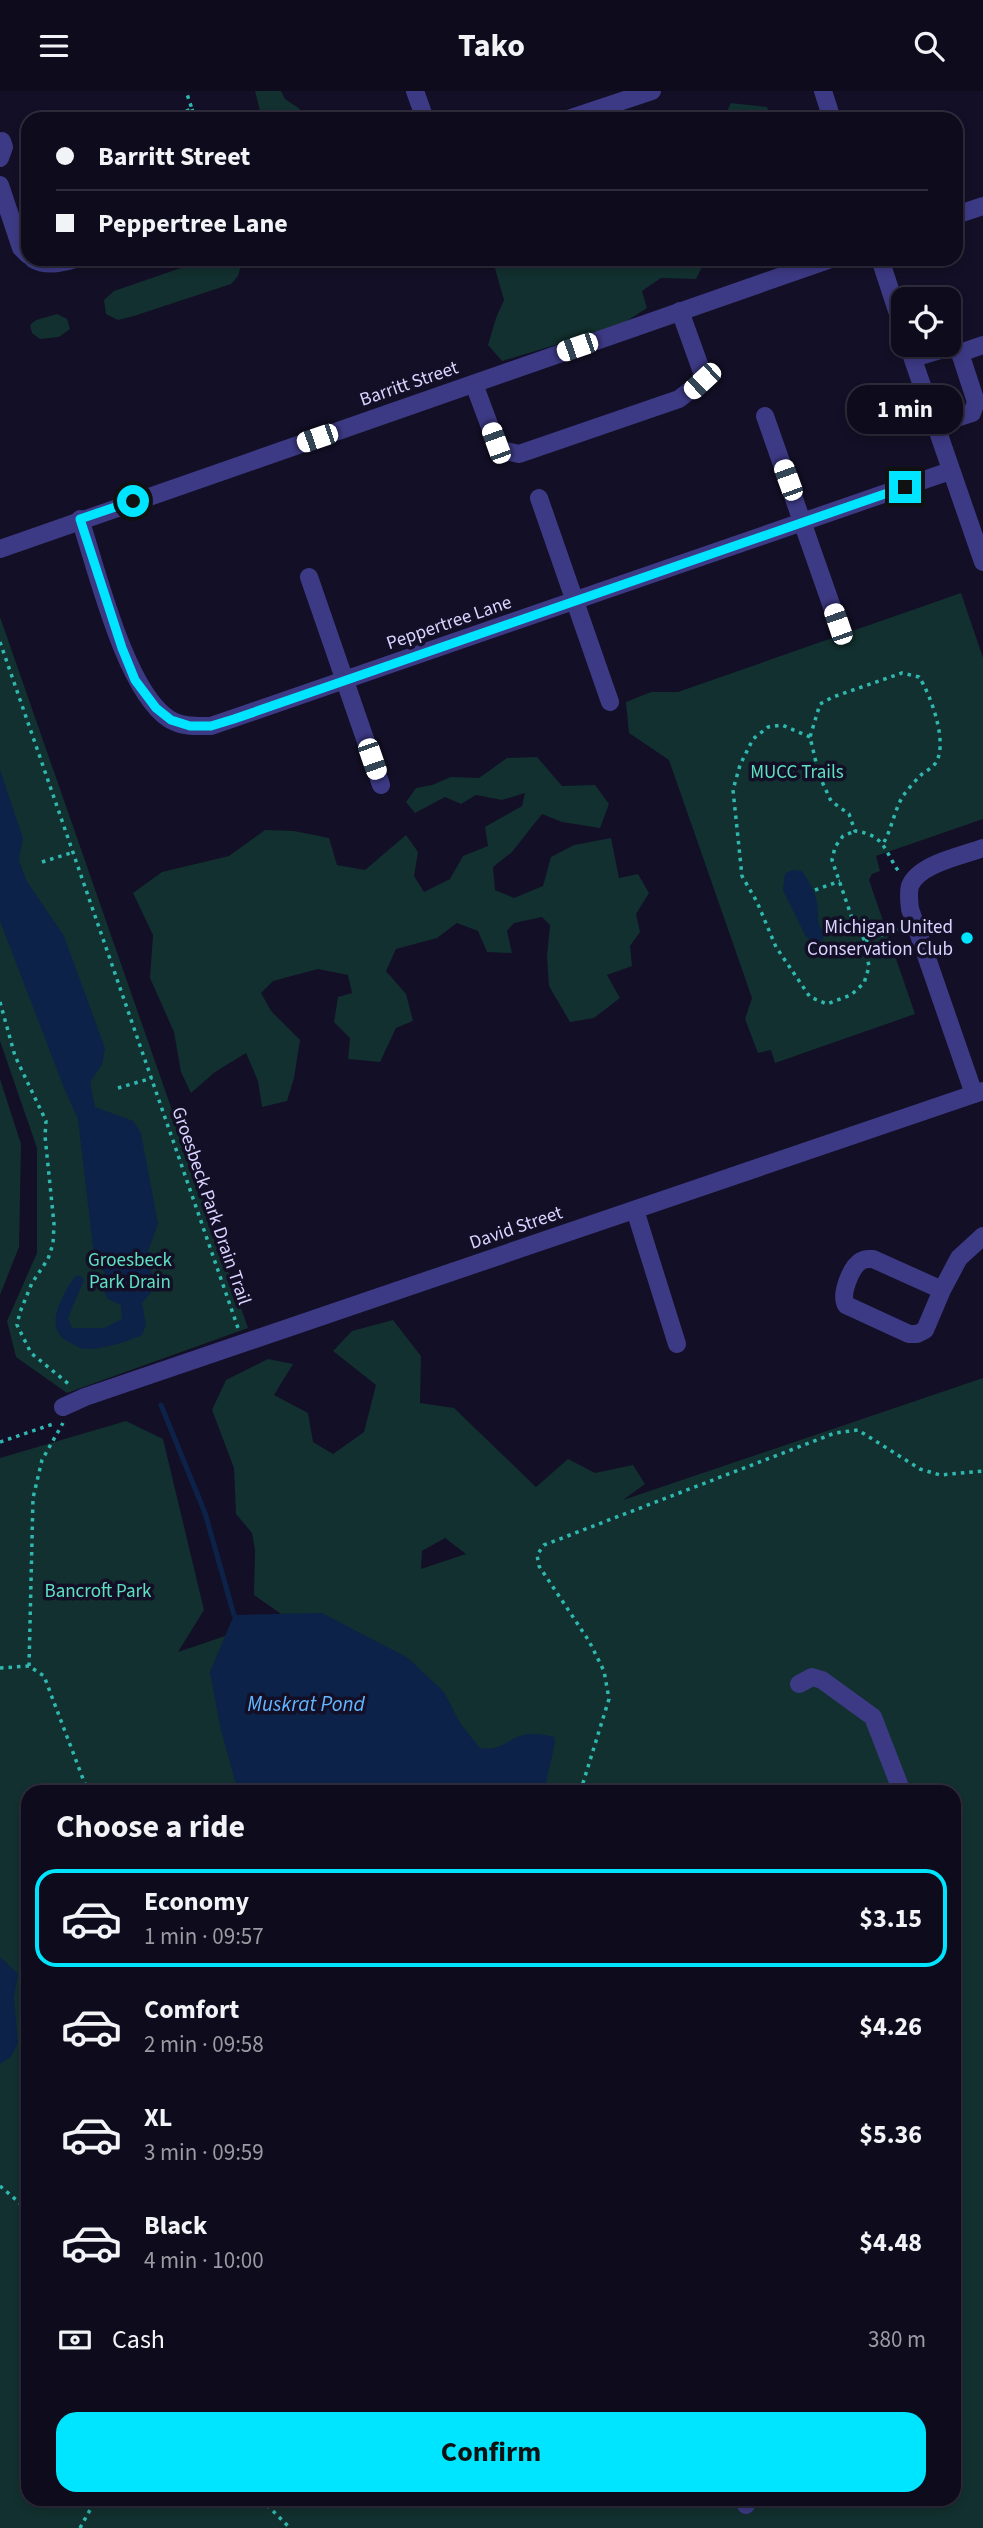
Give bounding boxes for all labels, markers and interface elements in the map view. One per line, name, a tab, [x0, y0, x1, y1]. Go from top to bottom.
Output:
text: Tako	[458, 23, 525, 69]
icon: menu	[35, 27, 73, 65]
icon: search	[910, 27, 948, 65]
text: Barritt Street	[98, 138, 250, 175]
text: Peppertree Lane	[98, 205, 288, 242]
map controls	[891, 287, 961, 357]
button: locate	[891, 287, 961, 357]
car	[554, 330, 601, 364]
street label: Barritt Street	[356, 354, 462, 413]
car	[680, 359, 725, 403]
callout: 1 min	[847, 385, 963, 435]
text: 1 min	[877, 393, 933, 426]
car	[479, 420, 514, 466]
car	[294, 421, 341, 455]
car	[771, 457, 806, 503]
route end	[889, 471, 921, 503]
route start	[117, 485, 149, 517]
street label: Peppertree Lane	[383, 589, 515, 657]
car	[822, 601, 855, 647]
car	[356, 736, 389, 782]
park label: MUCC Trails	[750, 759, 844, 786]
place label: Michigan United Conservation Club	[807, 914, 953, 963]
marker: Michigan United Conservation Club	[959, 930, 975, 946]
street label: Groesbeck Park Drain Trail	[164, 1103, 258, 1309]
street label: David Street	[466, 1199, 567, 1257]
park label: Groesbeck Park Drain	[88, 1247, 172, 1296]
park label: Bancroft Park	[44, 1578, 152, 1605]
water label: Muskrat Pond	[247, 1689, 366, 1719]
text: Choose a ride	[56, 1804, 245, 1850]
text: Economy	[144, 1883, 249, 1920]
icon: car	[60, 1887, 123, 1950]
text: $3.15	[859, 1900, 922, 1937]
text: 1 min · 09:57	[144, 1920, 264, 1953]
text: Comfort	[144, 1991, 239, 2028]
icon: car	[60, 1995, 123, 2058]
text: $4.26	[859, 2008, 922, 2045]
text: 2 min · 09:58	[144, 2028, 264, 2061]
text: XL	[144, 2099, 172, 2136]
icon: car	[60, 2103, 123, 2166]
text: $5.36	[859, 2116, 922, 2153]
text: 3 min · 09:59	[144, 2136, 264, 2169]
text: Black	[144, 2207, 207, 2244]
icon: car	[60, 2211, 123, 2274]
text: $4.48	[859, 2224, 922, 2261]
text: 4 min · 10:00	[144, 2244, 264, 2277]
icon: cash	[56, 2321, 94, 2359]
text: Cash	[112, 2321, 165, 2358]
text: 380 m	[868, 2323, 926, 2356]
button: Confirm	[56, 2412, 926, 2492]

